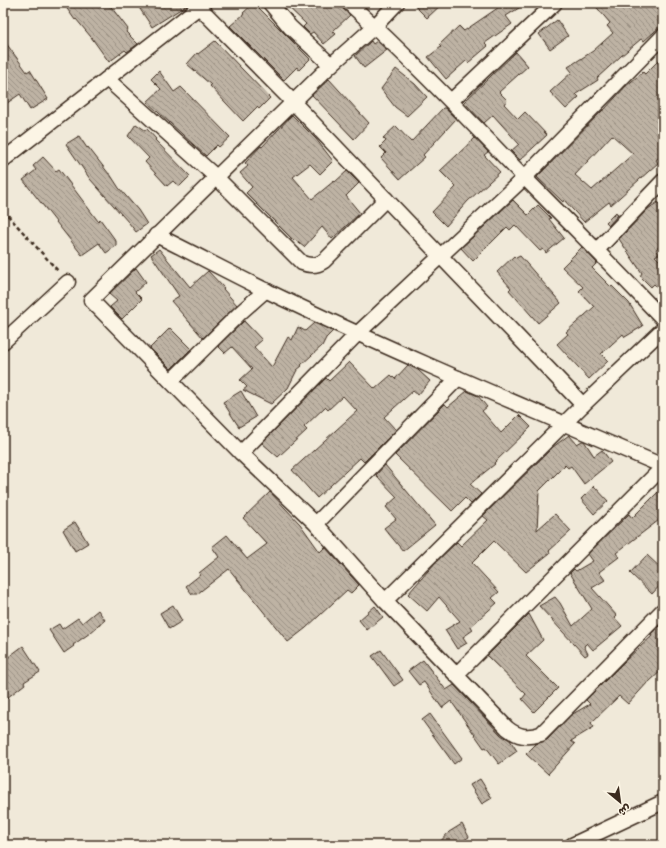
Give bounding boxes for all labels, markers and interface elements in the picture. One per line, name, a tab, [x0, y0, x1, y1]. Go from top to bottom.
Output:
north arrow	[600, 782, 640, 822]
text: ش	[615, 799, 635, 822]

